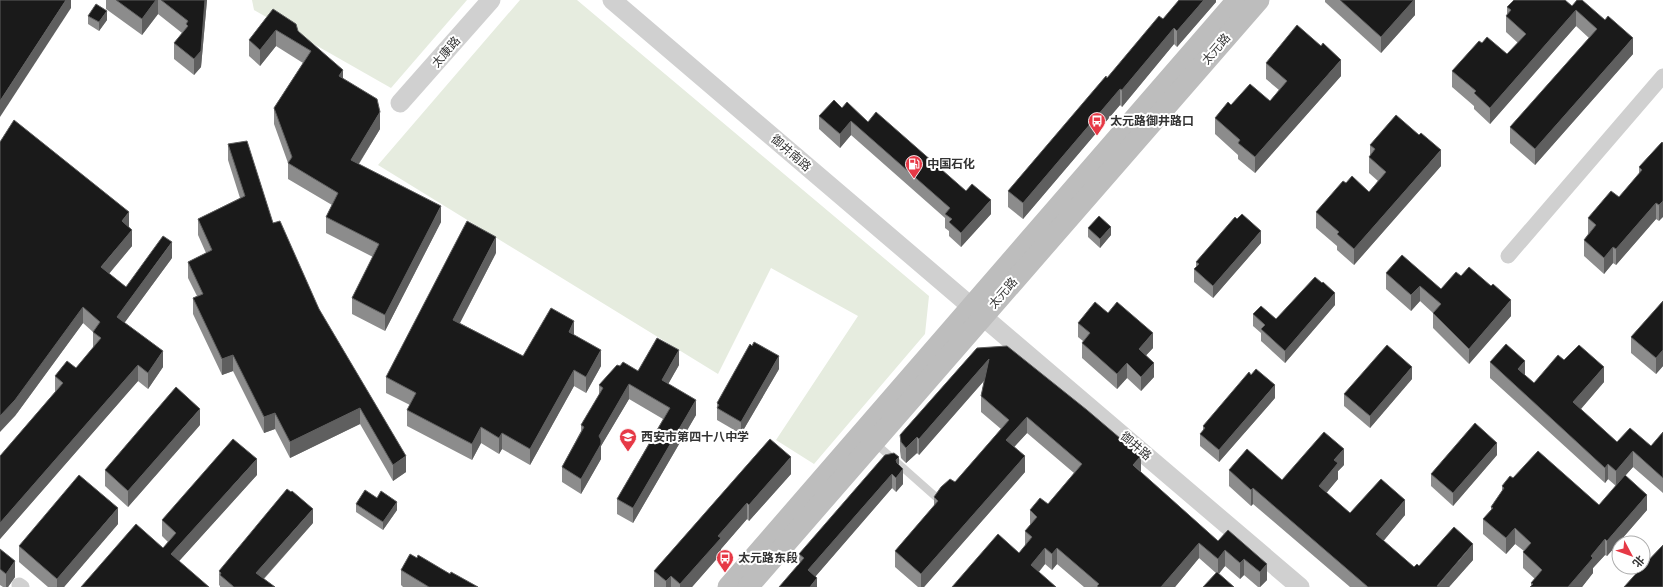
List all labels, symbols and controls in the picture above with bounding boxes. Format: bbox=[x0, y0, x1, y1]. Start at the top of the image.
street label: 太元路 bbox=[1199, 31, 1233, 67]
street label: 太康路 bbox=[429, 34, 463, 70]
bus stop icon: 太元路御井路口 bbox=[1087, 111, 1107, 136]
place label: 太元路御井路口 bbox=[1110, 114, 1194, 128]
street label: 御井南路 bbox=[768, 132, 814, 174]
fuel station icon: 中国石化 bbox=[904, 154, 924, 179]
place label: 中国石化 bbox=[927, 157, 975, 171]
street label: 太元路 bbox=[986, 275, 1020, 311]
school or university icon: 西安市第四十八中学 bbox=[618, 427, 638, 452]
street label: 御井路 bbox=[1118, 429, 1154, 463]
place label: 西安市第四十八中学 bbox=[641, 430, 749, 444]
north arrow bbox=[1611, 535, 1651, 575]
bus stop icon: 太元路东段 bbox=[715, 548, 735, 573]
place label: 太元路东段 bbox=[738, 551, 798, 565]
text: 北 bbox=[1630, 553, 1647, 570]

